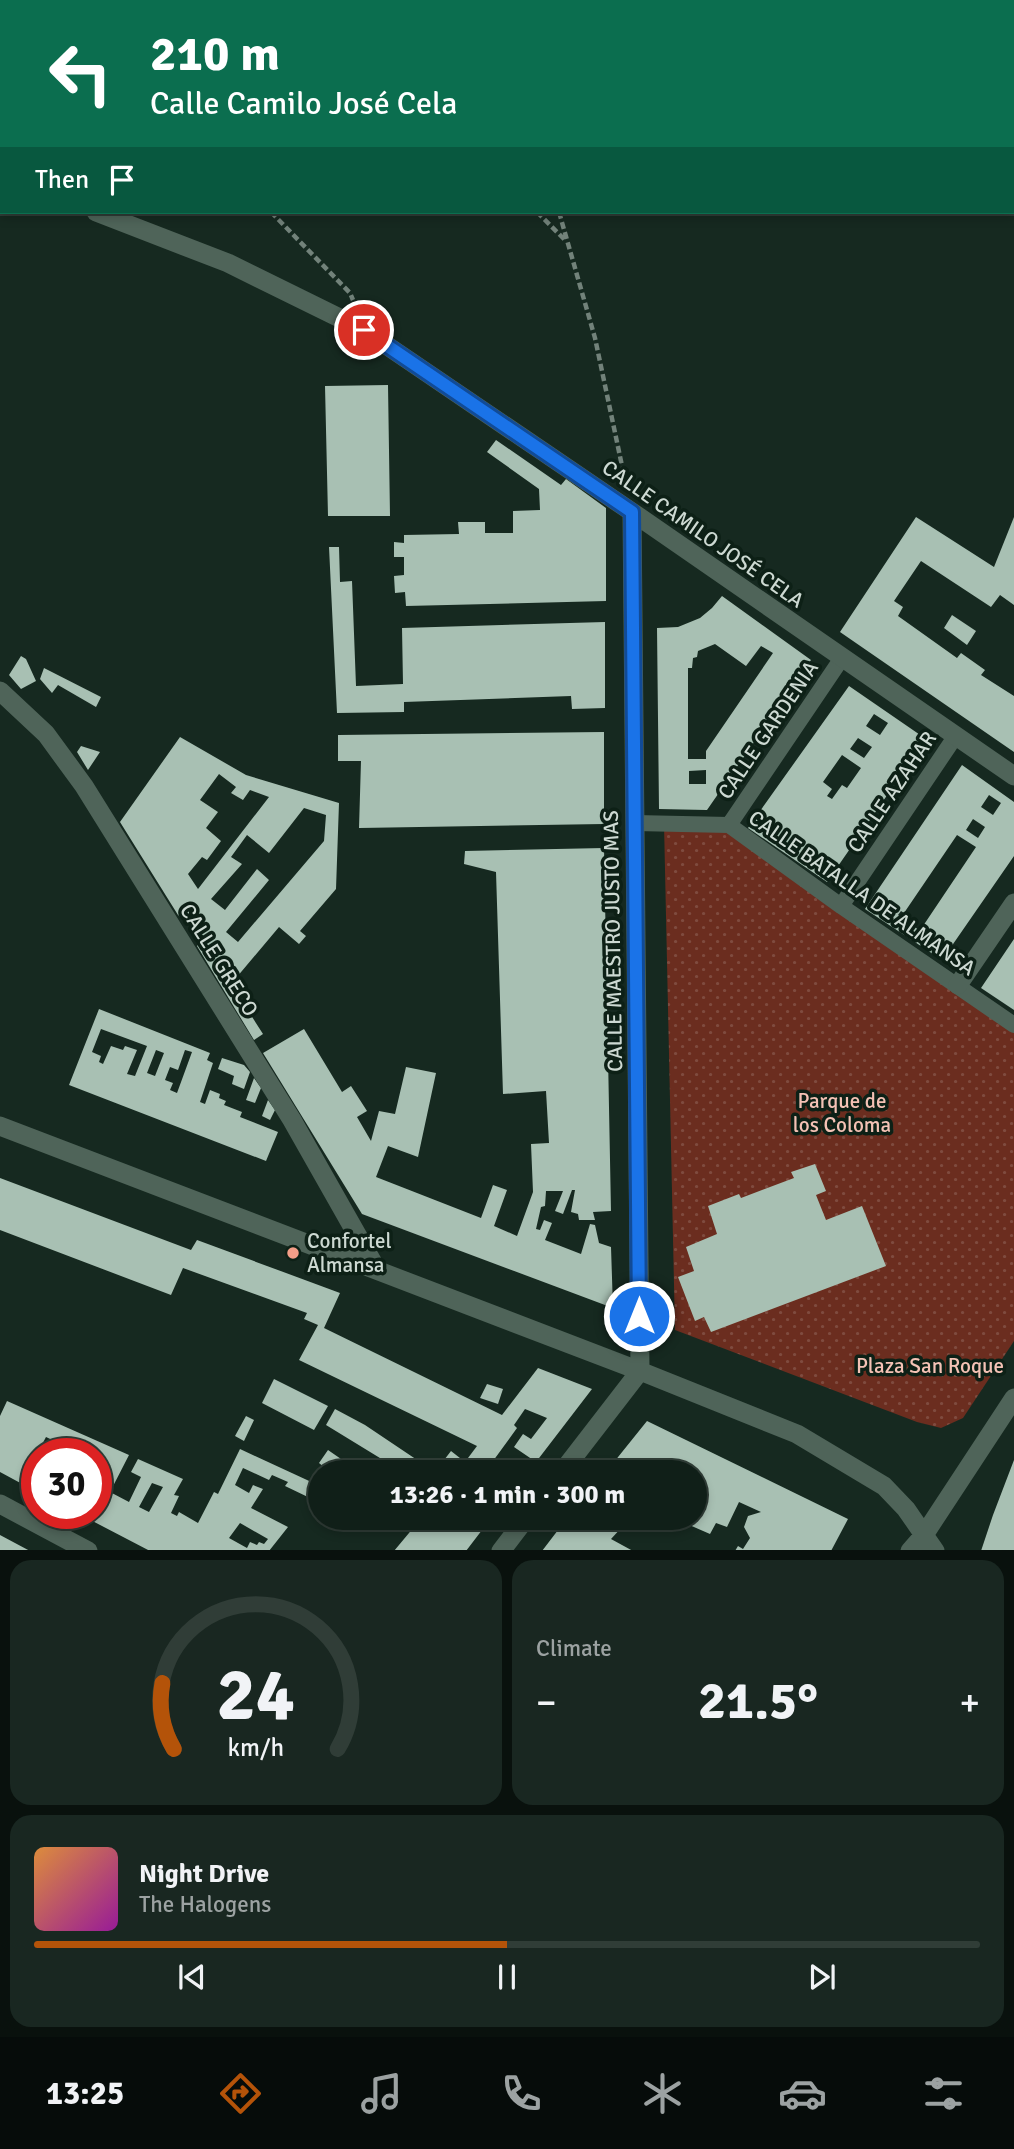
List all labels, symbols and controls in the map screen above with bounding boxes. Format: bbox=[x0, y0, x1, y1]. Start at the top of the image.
text: 210 m bbox=[150, 24, 280, 84]
icon: left bbox=[35, 28, 126, 119]
text: Calle Camilo José Cela bbox=[150, 84, 458, 123]
icon: arrive bbox=[103, 161, 141, 199]
text: Then bbox=[35, 164, 89, 196]
pin bbox=[334, 300, 394, 360]
icon: arrive bbox=[345, 311, 383, 349]
street label: CALLE CAMILO JOSÉ CELA bbox=[597, 454, 809, 614]
street label: CALLE GARDENIA bbox=[712, 656, 824, 804]
street label: CALLE AZAHAR bbox=[842, 726, 942, 858]
street label: CALLE BATALLA DE ALMANSA bbox=[744, 805, 981, 981]
street label: CALLE MAESTRO JUSTO MAS bbox=[598, 810, 628, 1072]
street label: CALLE GRECO bbox=[174, 899, 264, 1021]
park label: Parque de los Coloma bbox=[793, 1088, 891, 1138]
place label: Confortel Almansa bbox=[307, 1228, 392, 1278]
marker: Confortel Almansa bbox=[285, 1245, 301, 1261]
position arrow bbox=[602, 1279, 676, 1353]
park label: Plaza San Roque bbox=[856, 1353, 1004, 1379]
speed limit sign: 30 bbox=[21, 1438, 112, 1529]
text: 13:26 · 1 min · 300 m bbox=[390, 1479, 625, 1511]
text: Climate bbox=[536, 1634, 612, 1663]
text: 24 bbox=[217, 1651, 295, 1740]
text: 21.5° bbox=[698, 1669, 818, 1733]
text: − bbox=[536, 1679, 557, 1726]
text: + bbox=[959, 1679, 980, 1726]
text: km/h bbox=[228, 1731, 284, 1762]
text: Night Drive bbox=[139, 1858, 269, 1890]
text: The Halogens bbox=[139, 1890, 271, 1919]
icon: previous bbox=[173, 1958, 211, 1996]
icon: pause bbox=[488, 1958, 526, 1996]
icon: next bbox=[803, 1958, 841, 1996]
icon: directions bbox=[216, 2069, 265, 2118]
icon: music bbox=[357, 2069, 406, 2118]
icon: phone bbox=[497, 2069, 546, 2118]
icon: climate bbox=[638, 2069, 687, 2118]
icon: car bbox=[778, 2069, 827, 2118]
icon: filters bbox=[919, 2069, 968, 2118]
text: 13:25 bbox=[46, 2074, 124, 2113]

